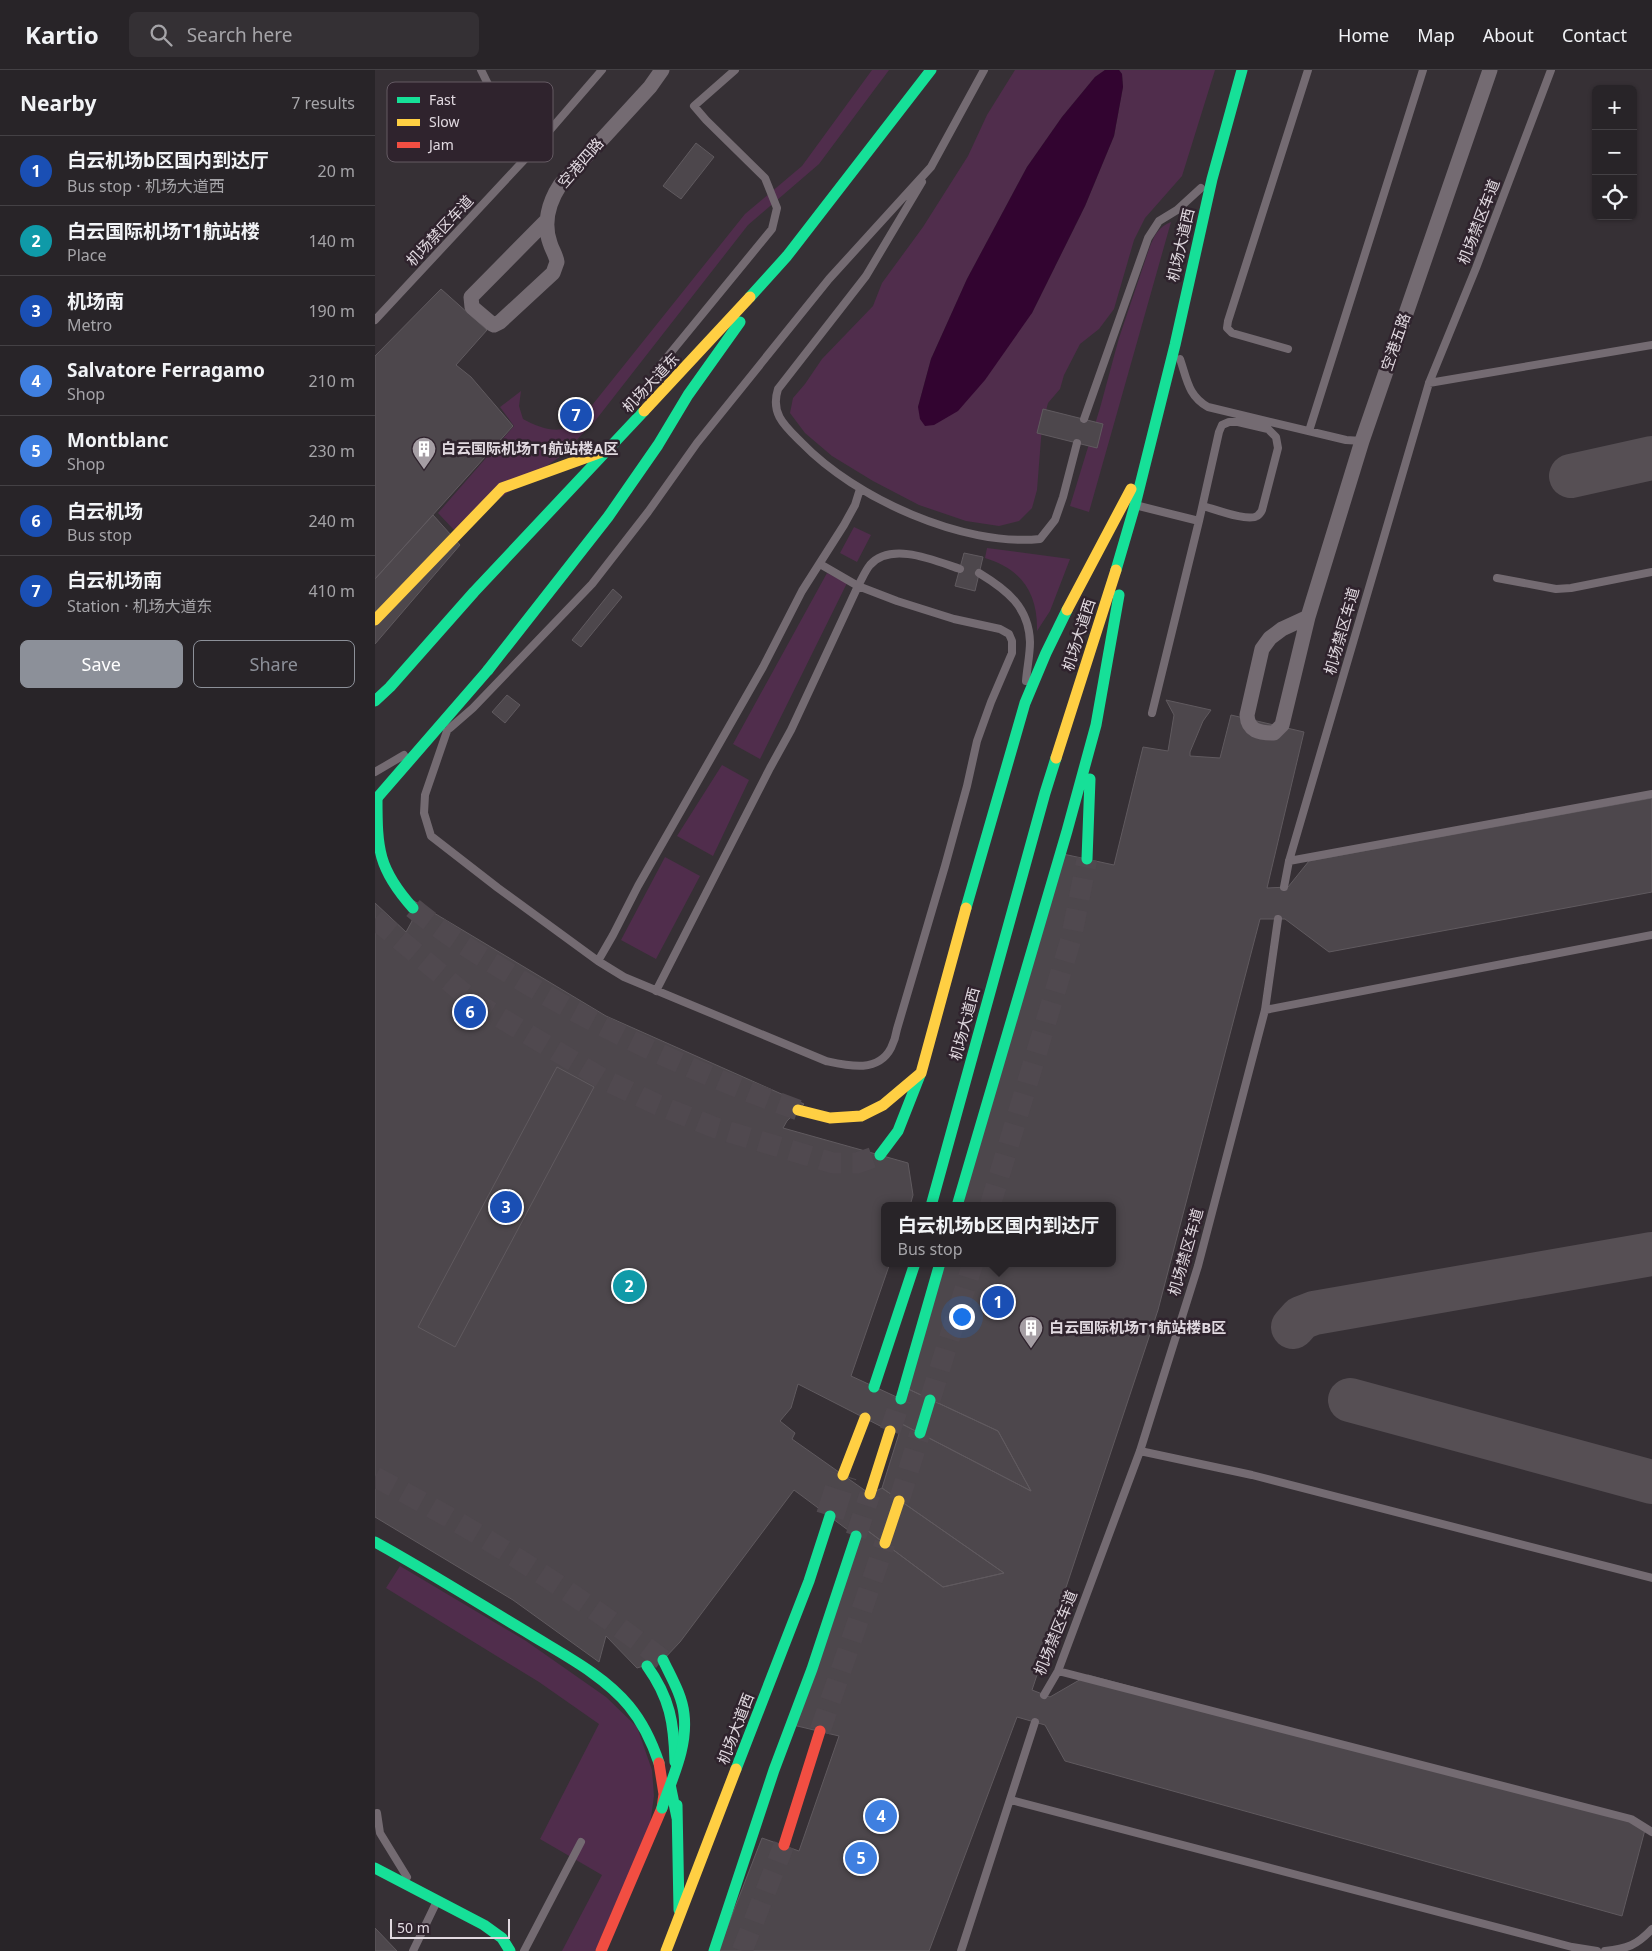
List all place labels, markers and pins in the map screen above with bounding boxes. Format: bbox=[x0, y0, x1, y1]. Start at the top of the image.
pin: 7 bbox=[560, 396, 592, 434]
building icon: 白云国际机场T1航站楼A区 bbox=[411, 436, 437, 470]
place label: 白云国际机场T1航站楼A区 bbox=[441, 438, 619, 458]
pin: 6 bbox=[454, 993, 486, 1031]
pin: 3 bbox=[490, 1188, 522, 1226]
pin: 2 bbox=[613, 1267, 645, 1305]
pin: 1 bbox=[982, 1283, 1014, 1321]
building icon: 白云国际机场T1航站楼B区 bbox=[1018, 1315, 1044, 1349]
place label: 白云国际机场T1航站楼B区 bbox=[1049, 1317, 1226, 1337]
pin: 4 bbox=[865, 1797, 897, 1835]
pin: 5 bbox=[845, 1839, 877, 1877]

